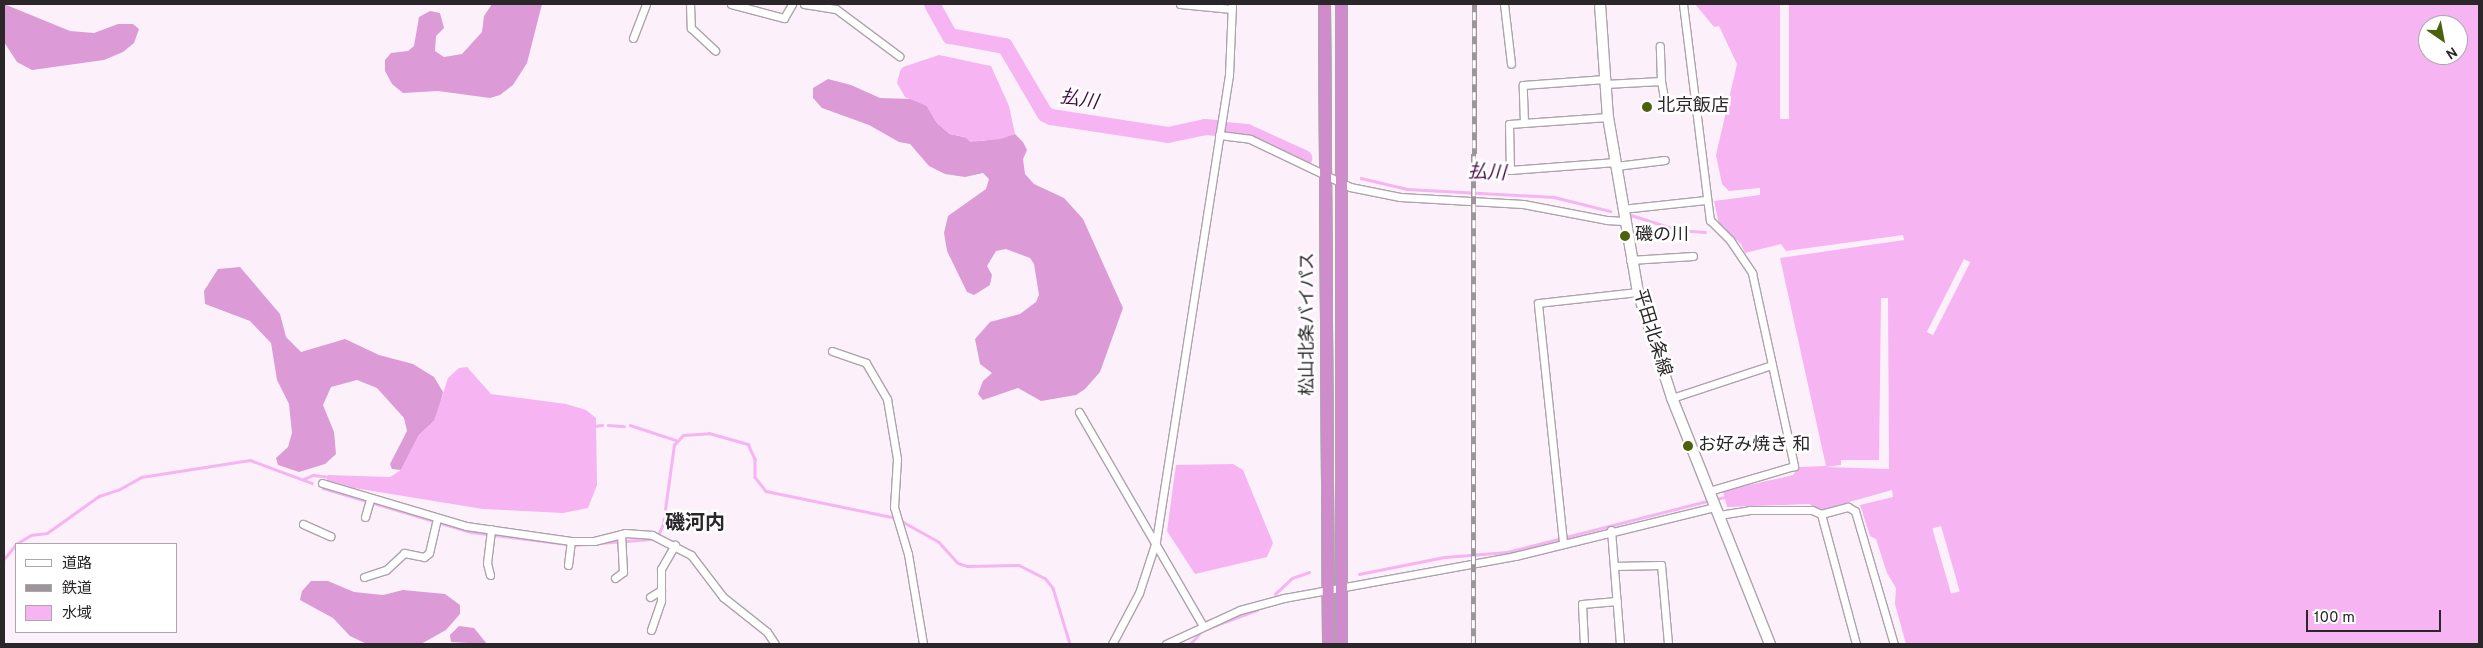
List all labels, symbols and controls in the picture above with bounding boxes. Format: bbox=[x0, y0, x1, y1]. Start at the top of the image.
north arrow bbox=[2418, 15, 2468, 65]
text: N bbox=[2442, 42, 2460, 62]
water label: 払川 bbox=[1058, 86, 1100, 116]
place label: 北京飯店 bbox=[1657, 96, 1729, 118]
marker: 北京飯店 bbox=[1641, 101, 1653, 113]
water label: 払川 bbox=[1467, 162, 1507, 186]
place label: 磯の川 bbox=[1635, 225, 1689, 247]
marker: 磯の川 bbox=[1619, 230, 1631, 242]
street label: 松山北条バイパス bbox=[1298, 252, 1320, 396]
street label: 平田北条線 bbox=[1628, 287, 1674, 379]
place label: お好み焼き 和 bbox=[1698, 435, 1810, 457]
marker: お好み焼き 和 bbox=[1682, 440, 1694, 452]
district label: 磯河内 bbox=[665, 512, 725, 536]
legend bbox=[15, 543, 178, 633]
text: 道路 bbox=[62, 555, 92, 574]
text: 鉄道 bbox=[62, 580, 92, 599]
scale bar bbox=[2308, 600, 2443, 632]
text: 水域 bbox=[62, 605, 92, 624]
text: 100 m bbox=[2314, 609, 2355, 628]

